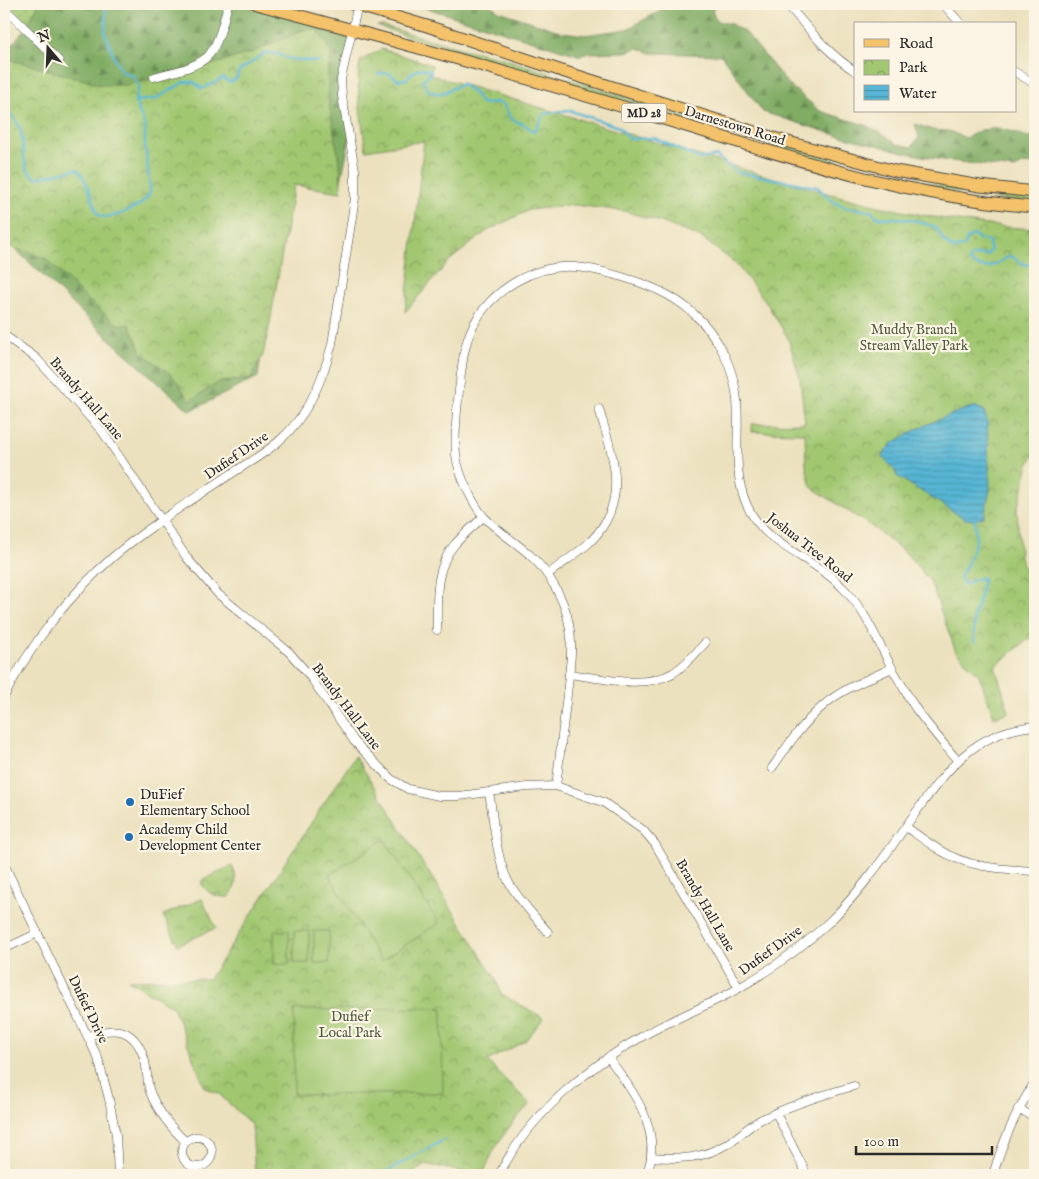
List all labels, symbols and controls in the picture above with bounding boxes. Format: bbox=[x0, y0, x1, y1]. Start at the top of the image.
north arrow bbox=[22, 22, 72, 72]
legend bbox=[854, 22, 1016, 112]
text: N bbox=[34, 26, 53, 47]
text: Road bbox=[899, 34, 934, 53]
text: Park bbox=[899, 58, 929, 77]
text: Water bbox=[899, 84, 937, 103]
street label: Darnestown Road bbox=[682, 102, 788, 150]
road number: MD 28 bbox=[622, 104, 666, 122]
park label: Muddy Branch Stream Valley Park bbox=[860, 321, 969, 355]
street label: Brandy Hall Lane bbox=[45, 354, 128, 444]
street label: Dufief Drive bbox=[201, 427, 273, 484]
street label: Joshua Tree Road bbox=[762, 508, 856, 587]
street label: Brandy Hall Lane bbox=[308, 660, 385, 754]
place label: DuFief Elementary School bbox=[140, 786, 250, 820]
marker: DuFief Elementary School bbox=[124, 796, 136, 808]
place label: Academy Child Development Center bbox=[138, 821, 261, 855]
marker: Academy Child Development Center bbox=[123, 831, 135, 843]
street label: Brandy Hall Lane bbox=[671, 856, 739, 956]
street label: Dufief Drive bbox=[735, 921, 806, 980]
street label: Dufief Drive bbox=[64, 972, 113, 1047]
park label: Dufief Local Park bbox=[318, 1008, 382, 1042]
scale bar bbox=[856, 1124, 993, 1156]
text: 100 m bbox=[864, 1132, 900, 1151]

